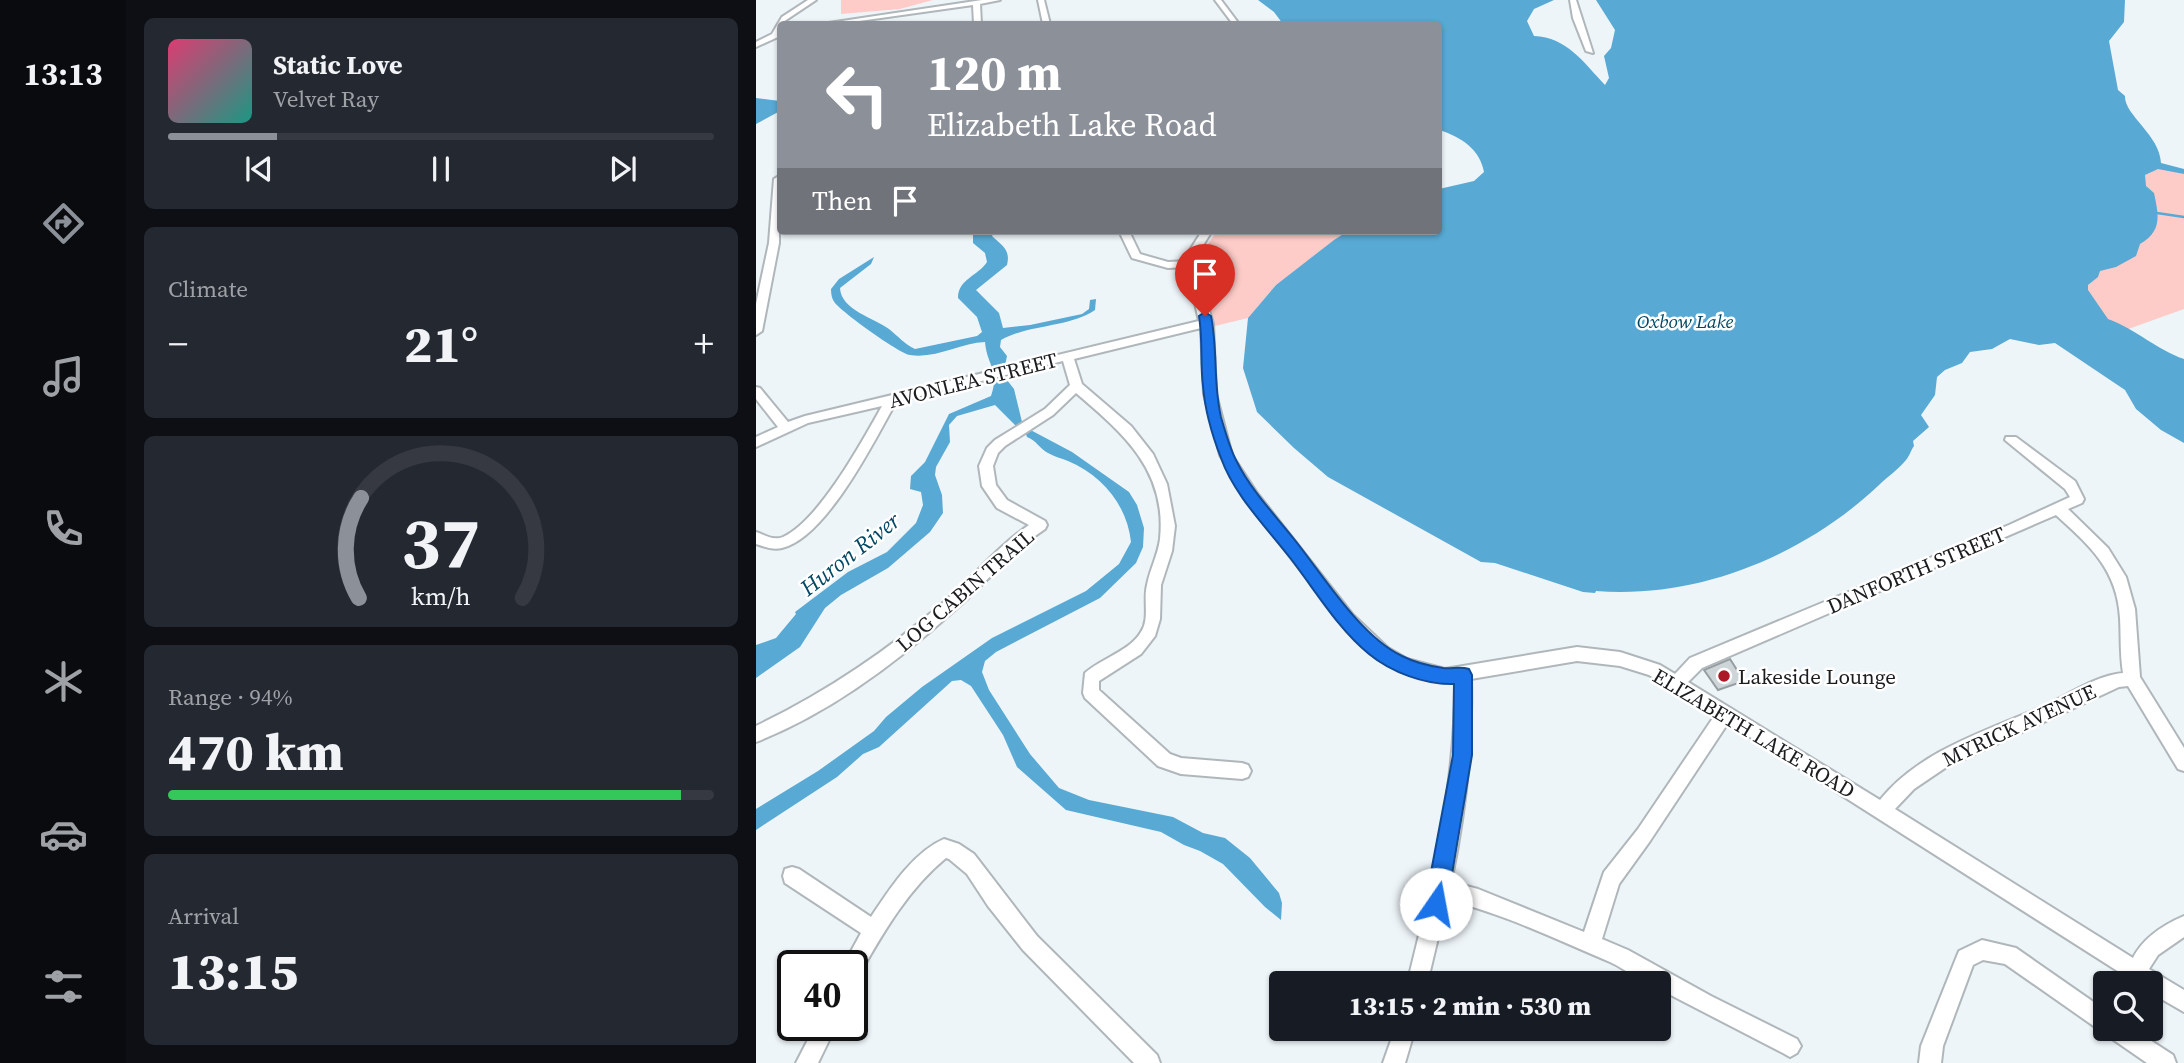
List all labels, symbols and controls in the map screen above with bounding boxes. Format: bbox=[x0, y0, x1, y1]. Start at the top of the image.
text: 120 m bbox=[927, 39, 1062, 106]
text: Static Love bbox=[273, 47, 402, 83]
icon: left bbox=[812, 49, 903, 140]
text: 13:13 bbox=[24, 52, 102, 96]
text: Velvet Ray bbox=[273, 83, 379, 115]
text: Elizabeth Lake Road bbox=[927, 103, 1217, 147]
icon: previous bbox=[240, 150, 278, 188]
icon: pause bbox=[422, 150, 460, 188]
icon: next bbox=[604, 150, 642, 188]
icon: arrive bbox=[886, 182, 924, 220]
text: Then bbox=[812, 183, 872, 219]
icon: directions bbox=[39, 199, 88, 248]
pin bbox=[1175, 244, 1235, 316]
icon: arrive bbox=[1186, 255, 1224, 293]
text: Climate bbox=[168, 273, 248, 305]
text: 21° bbox=[404, 308, 478, 379]
water label: Oxbow Lake bbox=[1637, 308, 1734, 334]
text: − bbox=[168, 318, 188, 370]
text: + bbox=[694, 318, 714, 370]
street label: AVONLEA STREET bbox=[886, 345, 1061, 415]
icon: music bbox=[39, 352, 88, 401]
text: 37 bbox=[402, 493, 480, 592]
icon: phone bbox=[39, 504, 88, 553]
water label: Huron River bbox=[792, 504, 907, 604]
street label: DANFORTH STREET bbox=[1822, 519, 2010, 621]
street label: LOG CABIN TRAIL bbox=[890, 522, 1040, 658]
text: km/h bbox=[411, 578, 471, 612]
icon: climate bbox=[39, 657, 88, 706]
street label: ELIZABETH LAKE ROAD bbox=[1647, 661, 1861, 805]
place label: Lakeside Lounge bbox=[1738, 662, 1896, 691]
marker: Lakeside Lounge bbox=[1716, 668, 1732, 684]
street label: MYRICK AVENUE bbox=[1937, 677, 2101, 773]
text: Range · 94% bbox=[168, 681, 293, 713]
text: 470 km bbox=[168, 716, 344, 787]
icon: car bbox=[39, 810, 88, 859]
position arrow bbox=[1399, 867, 1473, 941]
text: Arrival bbox=[168, 900, 239, 932]
text: 13:15 bbox=[168, 935, 298, 1006]
speed limit sign: 40 bbox=[777, 950, 868, 1041]
icon: filters bbox=[39, 962, 88, 1011]
map controls bbox=[2093, 971, 2163, 1041]
button: search bbox=[2093, 971, 2163, 1041]
text: 13:15 · 2 min · 530 m bbox=[1349, 988, 1591, 1024]

